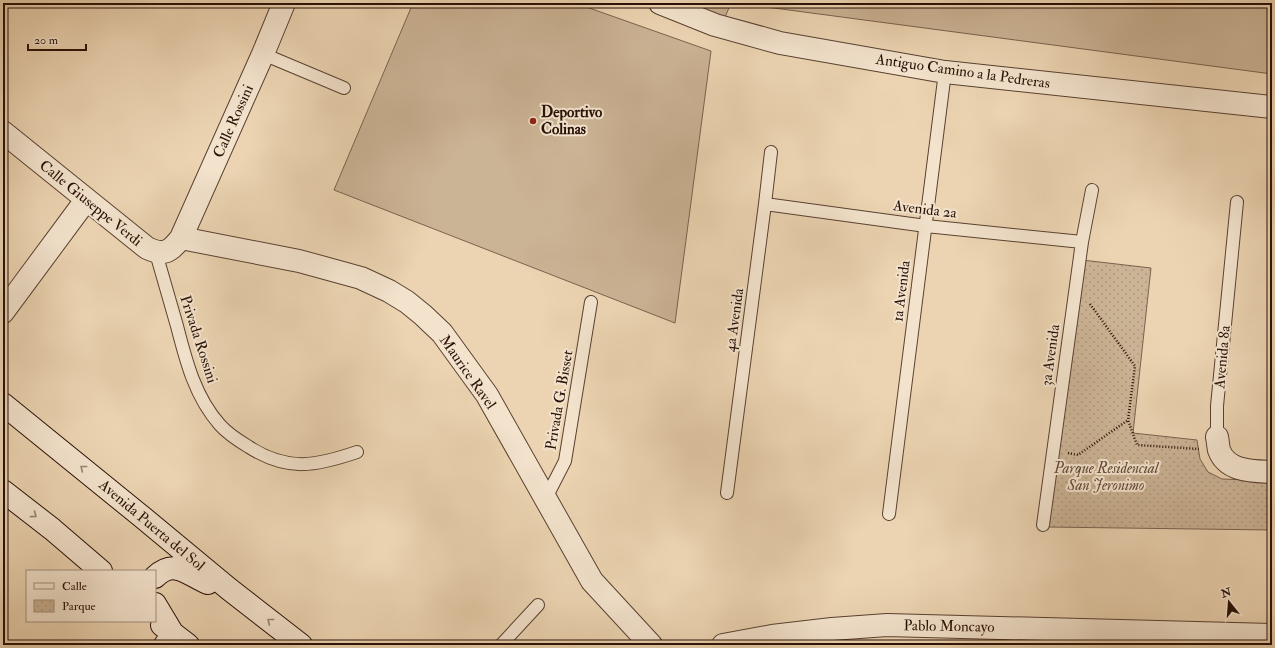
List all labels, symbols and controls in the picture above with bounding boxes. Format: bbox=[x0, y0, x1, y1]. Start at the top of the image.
scale bar bbox=[28, 26, 86, 52]
text: 20 m bbox=[34, 33, 59, 48]
street label: Antiguo Camino a la Pedreras bbox=[874, 50, 1051, 93]
street label: Calle Rossini bbox=[209, 82, 258, 161]
place label: Deportivo Colinas bbox=[541, 103, 603, 139]
marker: Deportivo Colinas bbox=[528, 116, 538, 126]
street label: Calle Giuseppe Verdi bbox=[35, 156, 146, 251]
street label: Avenida 2a bbox=[891, 196, 959, 223]
street label: 1a Avenida bbox=[888, 258, 915, 323]
street label: 4a Avenida bbox=[721, 286, 748, 353]
street label: Privada Rossini bbox=[175, 293, 222, 385]
street label: 3a Avenida bbox=[1037, 322, 1064, 387]
street label: Avenida 8a bbox=[1210, 324, 1235, 390]
street label: Maurice Ravel bbox=[435, 331, 500, 413]
street label: Privada G. Bisset bbox=[541, 349, 578, 452]
park label: Parque Residencial San Jeronimo bbox=[1053, 459, 1160, 495]
one-way arrow bbox=[80, 466, 87, 473]
street label: Avenida Puerta del Sol bbox=[94, 475, 209, 575]
one-way arrow bbox=[30, 510, 37, 517]
legend bbox=[26, 570, 156, 622]
text: Calle bbox=[62, 579, 87, 594]
north arrow bbox=[1209, 582, 1249, 622]
text: N bbox=[1219, 585, 1234, 601]
text: Parque bbox=[62, 599, 96, 614]
street label: Pablo Moncayo bbox=[903, 616, 995, 637]
one-way arrow bbox=[268, 619, 275, 626]

